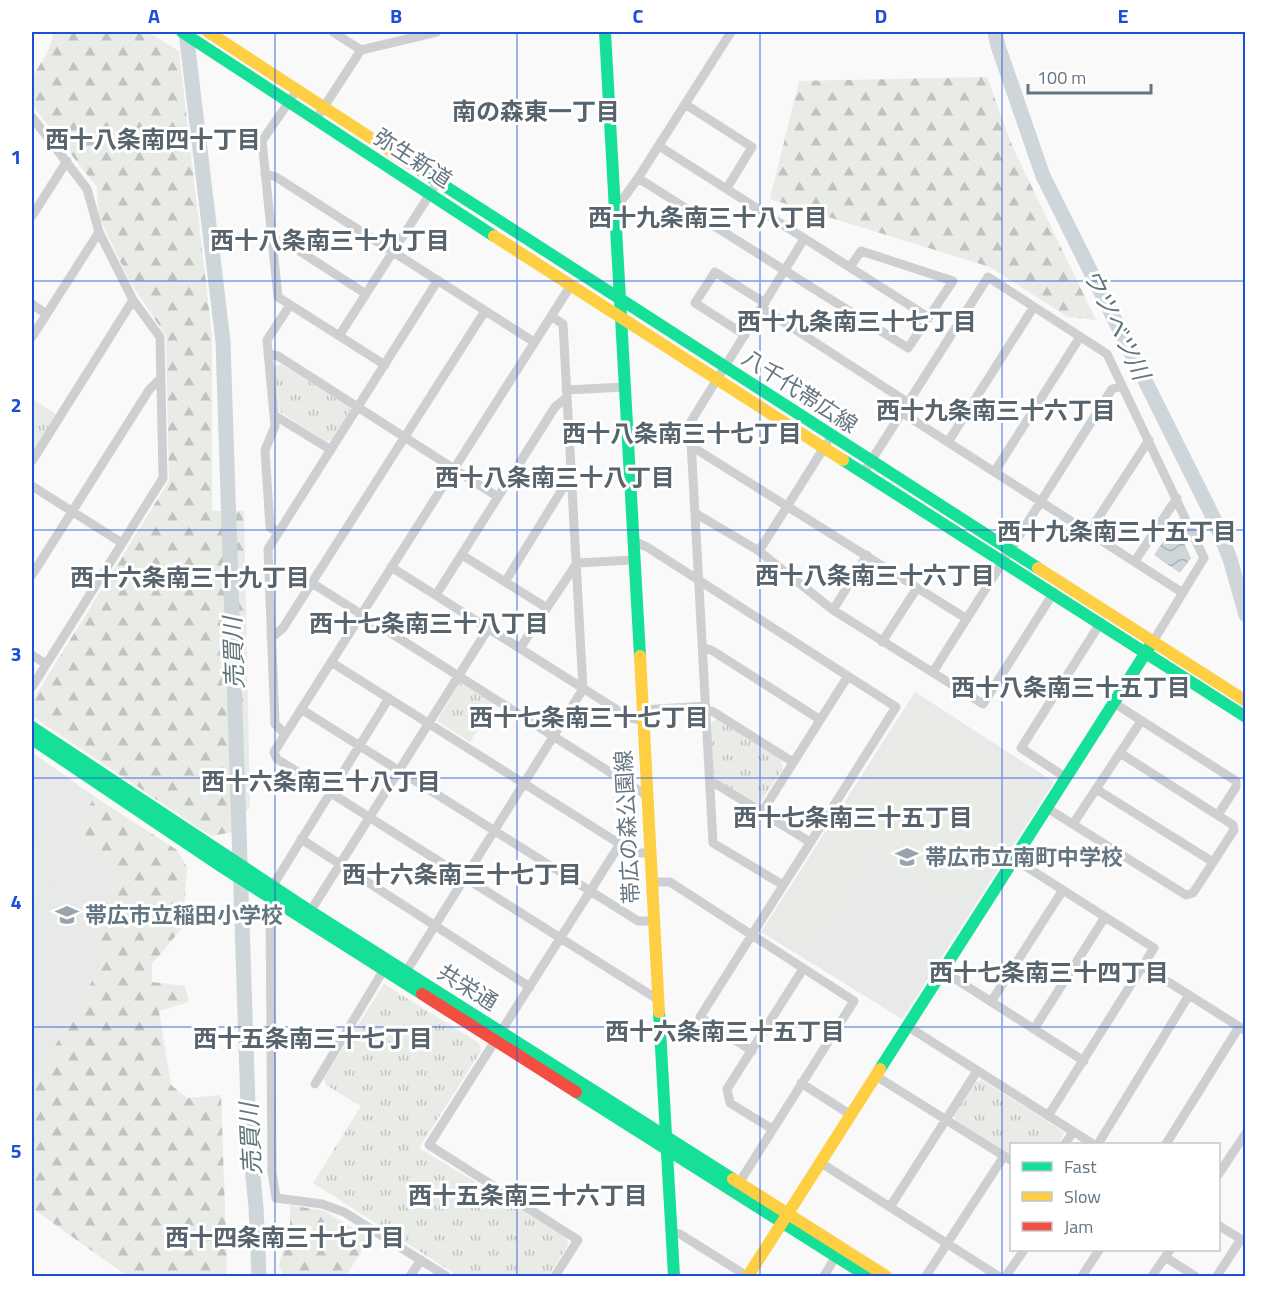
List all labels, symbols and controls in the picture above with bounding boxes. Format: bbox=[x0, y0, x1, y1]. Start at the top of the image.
text: A bbox=[148, 0, 160, 31]
text: B bbox=[390, 0, 402, 31]
text: C bbox=[633, 0, 644, 31]
text: D bbox=[875, 0, 887, 31]
text: E bbox=[1117, 0, 1129, 31]
scale bar bbox=[1028, 57, 1151, 95]
text: 100 m bbox=[1037, 64, 1086, 91]
district label: 南の森東一丁目 bbox=[452, 93, 620, 129]
street label: 弥生新道 bbox=[367, 120, 459, 196]
district label: 西十八条南四十丁目 bbox=[45, 121, 261, 157]
text: 1 bbox=[10, 141, 22, 172]
district label: 西十九条南三十八丁目 bbox=[588, 199, 828, 235]
district label: 西十八条南三十九丁目 bbox=[210, 222, 450, 258]
water label: ウツベツ川 bbox=[1075, 262, 1161, 389]
district label: 西十九条南三十七丁目 bbox=[737, 303, 977, 339]
street label: 八千代帯広線 bbox=[735, 341, 865, 441]
text: 2 bbox=[10, 389, 22, 420]
district label: 西十九条南三十六丁目 bbox=[876, 392, 1116, 428]
district label: 西十八条南三十七丁目 bbox=[562, 415, 802, 451]
district label: 西十八条南三十八丁目 bbox=[435, 459, 675, 495]
district label: 西十九条南三十五丁目 bbox=[997, 513, 1237, 549]
district label: 西十八条南三十六丁目 bbox=[755, 557, 995, 593]
district label: 西十六条南三十九丁目 bbox=[70, 559, 310, 595]
district label: 西十七条南三十八丁目 bbox=[309, 605, 549, 641]
water label: 売買川 bbox=[214, 613, 252, 690]
text: 3 bbox=[10, 638, 22, 669]
district label: 西十八条南三十五丁目 bbox=[951, 669, 1191, 705]
district label: 西十七条南三十七丁目 bbox=[469, 699, 709, 735]
street label: 帯広の森公園線 bbox=[606, 749, 648, 905]
district label: 西十六条南三十八丁目 bbox=[201, 763, 441, 799]
district label: 西十七条南三十五丁目 bbox=[733, 799, 973, 835]
place label: 帯広市立南町中学校 bbox=[925, 840, 1123, 874]
school or university icon: 帯広市立南町中学校 bbox=[894, 844, 920, 870]
district label: 西十六条南三十七丁目 bbox=[342, 856, 582, 892]
text: 4 bbox=[10, 886, 22, 917]
place label: 帯広市立稲田小学校 bbox=[85, 898, 283, 932]
school or university icon: 帯広市立稲田小学校 bbox=[54, 902, 80, 928]
district label: 西十七条南三十四丁目 bbox=[929, 954, 1169, 990]
street label: 共栄通 bbox=[431, 955, 505, 1019]
district label: 西十六条南三十五丁目 bbox=[605, 1013, 845, 1049]
district label: 西十五条南三十七丁目 bbox=[193, 1020, 433, 1056]
water label: 売買川 bbox=[230, 1099, 270, 1176]
text: 5 bbox=[10, 1135, 22, 1166]
legend bbox=[1010, 1143, 1220, 1251]
text: Fast bbox=[1064, 1153, 1097, 1180]
district label: 西十五条南三十六丁目 bbox=[408, 1177, 648, 1213]
text: Slow bbox=[1064, 1183, 1101, 1210]
text: Jam bbox=[1064, 1213, 1093, 1240]
district label: 西十四条南三十七丁目 bbox=[165, 1219, 405, 1255]

